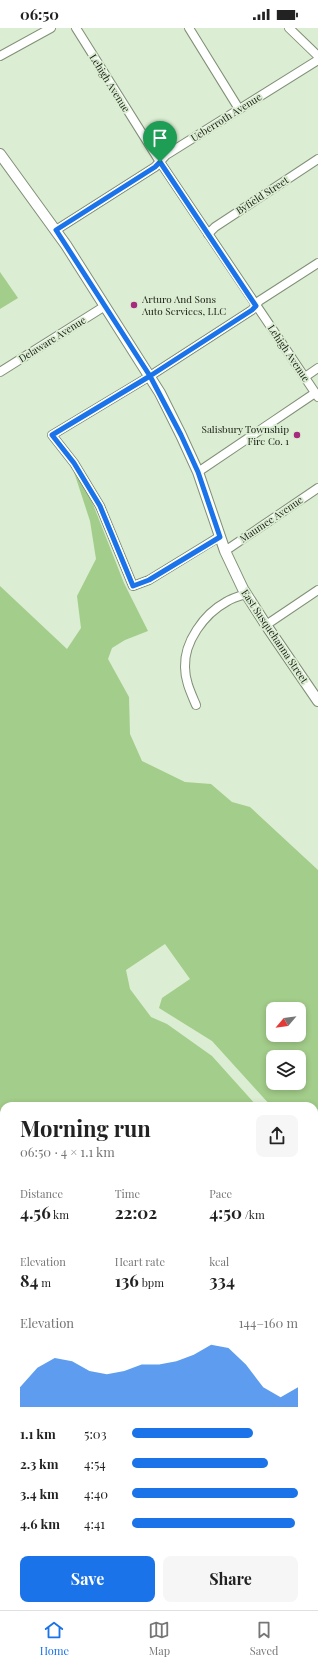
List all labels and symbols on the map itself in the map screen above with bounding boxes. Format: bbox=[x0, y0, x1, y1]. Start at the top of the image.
street label: Lehigh Avenue bbox=[87, 51, 133, 115]
street label: Ueberroth Avenue bbox=[188, 90, 264, 144]
pin bbox=[143, 121, 177, 162]
street label: Byfield Street bbox=[233, 172, 291, 217]
place label: Arturo And Sons Auto Services, LLC bbox=[141, 292, 226, 318]
marker: Arturo And Sons Auto Services, LLC bbox=[129, 300, 139, 310]
street label: Delaware Avenue bbox=[16, 313, 88, 365]
street label: Lehigh Avenue bbox=[265, 322, 313, 384]
place label: Salisbury Township Fire Co. 1 bbox=[201, 422, 289, 448]
marker: Salisbury Township Fire Co. 1 bbox=[292, 430, 302, 440]
street label: Maumee Avenue bbox=[237, 493, 305, 545]
street label: East Susquehanna Street bbox=[238, 586, 312, 686]
north arrow bbox=[266, 1002, 306, 1042]

